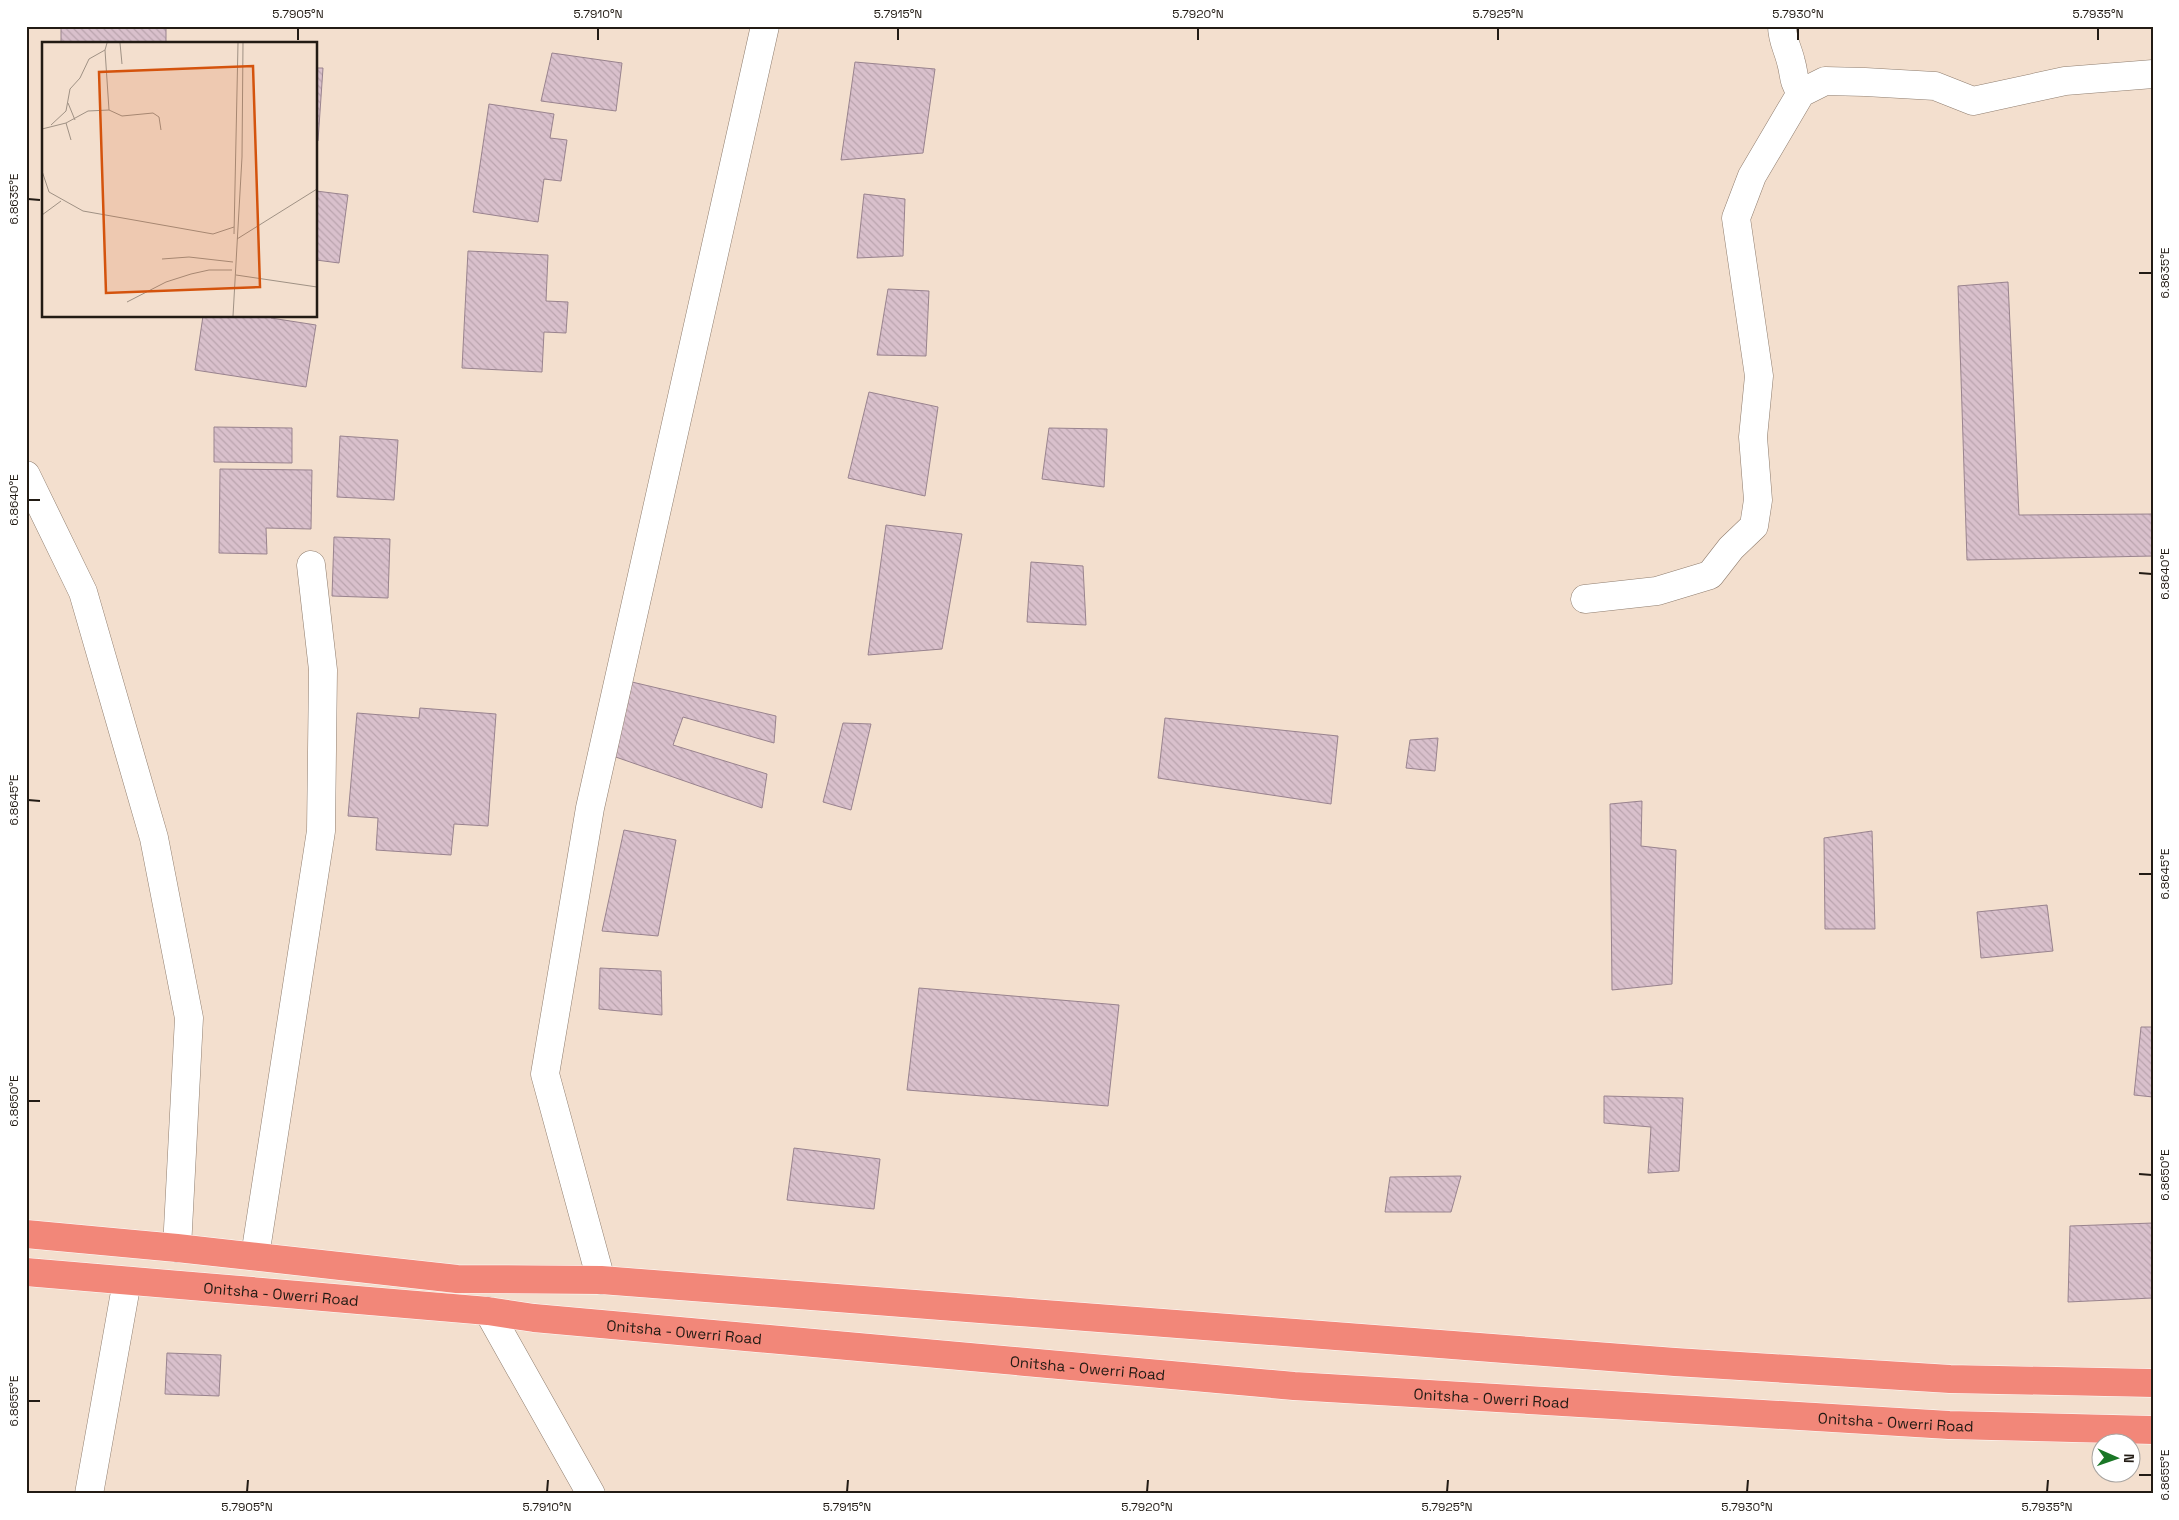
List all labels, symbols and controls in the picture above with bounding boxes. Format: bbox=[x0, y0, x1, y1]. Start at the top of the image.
text: 5.7905°N bbox=[272, 6, 324, 22]
text: 5.7910°N bbox=[573, 6, 623, 22]
text: 5.7915°N bbox=[874, 6, 922, 22]
text: 5.7920°N bbox=[1172, 6, 1224, 22]
text: 5.7925°N bbox=[1473, 6, 1523, 22]
text: 5.7930°N bbox=[1772, 6, 1824, 22]
text: 5.7935°N bbox=[2073, 6, 2123, 22]
inset map bbox=[42, 42, 318, 318]
text: 6.8635°E bbox=[6, 173, 22, 224]
text: 6.8635°E bbox=[2157, 247, 2173, 298]
text: 6.8640°E bbox=[6, 474, 22, 526]
text: 6.8640°E bbox=[2157, 548, 2173, 600]
text: 6.8645°E bbox=[6, 774, 22, 826]
text: 6.8645°E bbox=[2157, 848, 2173, 900]
text: 6.8650°E bbox=[6, 1075, 22, 1127]
text: 6.8650°E bbox=[2157, 1149, 2173, 1201]
street label: Onitsha - Owerri Road bbox=[203, 1278, 360, 1310]
street label: Onitsha - Owerri Road bbox=[606, 1315, 763, 1348]
street label: Onitsha - Owerri Road bbox=[1009, 1351, 1166, 1384]
text: 6.8655°E bbox=[6, 1375, 22, 1426]
street label: Onitsha - Owerri Road bbox=[1413, 1384, 1570, 1412]
street label: Onitsha - Owerri Road bbox=[1817, 1408, 1974, 1435]
north arrow bbox=[2092, 1432, 2142, 1482]
text: 6.8655°E bbox=[2157, 1449, 2173, 1500]
text: N bbox=[2120, 1453, 2138, 1463]
text: 5.7905°N bbox=[221, 1499, 273, 1515]
text: 5.7910°N bbox=[522, 1499, 572, 1515]
text: 5.7915°N bbox=[823, 1499, 871, 1515]
text: 5.7920°N bbox=[1121, 1499, 1173, 1515]
text: 5.7925°N bbox=[1422, 1499, 1472, 1515]
text: 5.7930°N bbox=[1721, 1499, 1773, 1515]
text: 5.7935°N bbox=[2022, 1499, 2072, 1515]

